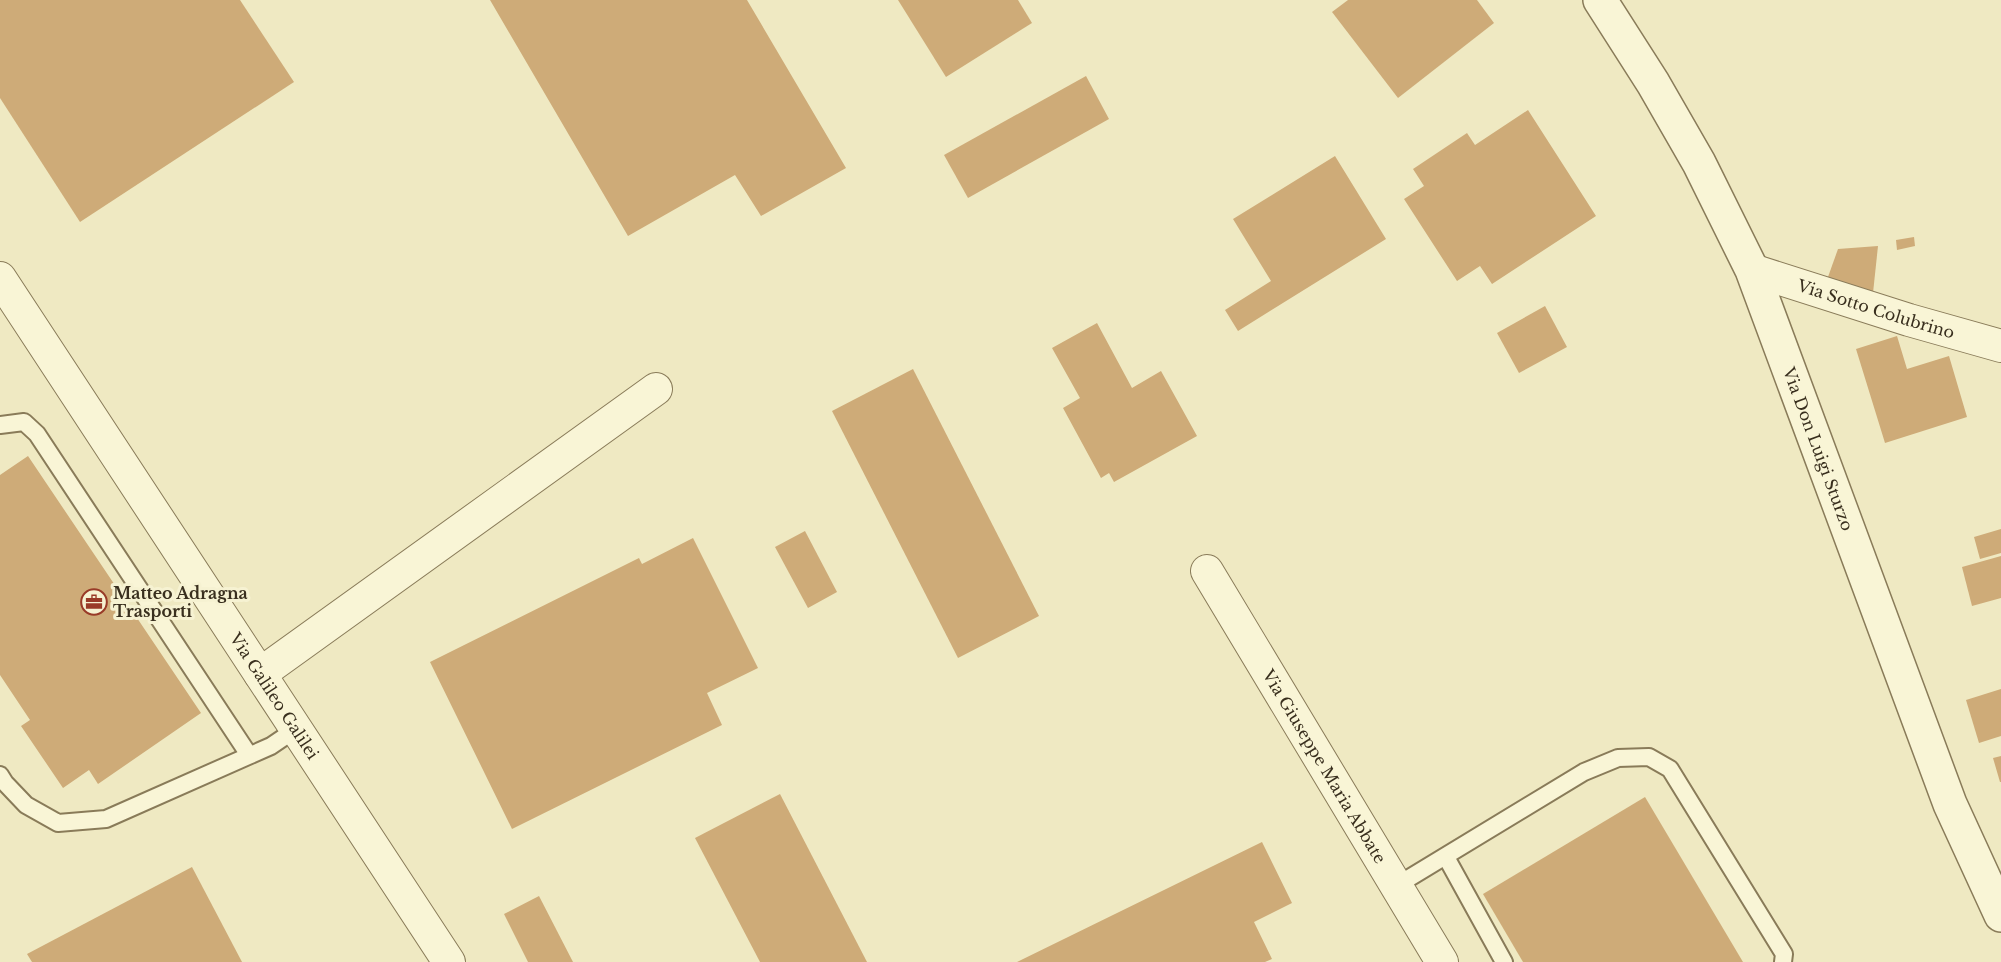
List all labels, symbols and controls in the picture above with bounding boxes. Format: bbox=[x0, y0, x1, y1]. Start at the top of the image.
street label: Via Sotto Colubrino bbox=[1794, 275, 1957, 342]
street label: Via Don Luigi Sturzo bbox=[1779, 363, 1858, 534]
place label: Matteo Adragna Trasporti bbox=[113, 583, 248, 621]
office icon: Matteo Adragna Trasporti bbox=[79, 587, 109, 617]
street label: Via Galileo Galilei bbox=[225, 628, 323, 764]
street label: Via Giuseppe Maria Abbate bbox=[1258, 665, 1390, 867]

